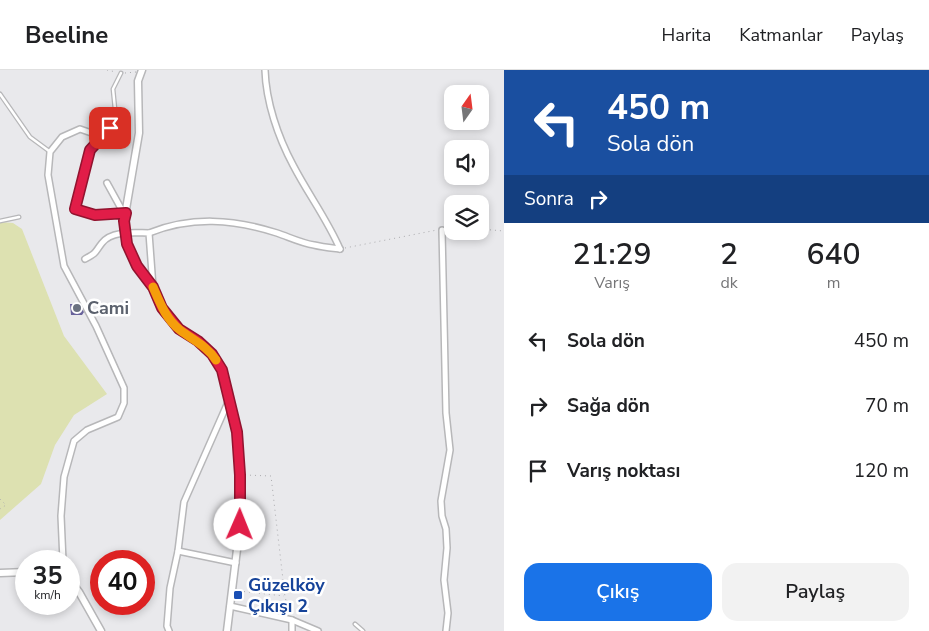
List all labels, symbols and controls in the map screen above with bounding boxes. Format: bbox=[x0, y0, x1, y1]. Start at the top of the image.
text: Beeline bbox=[25, 19, 108, 51]
text: Harita bbox=[662, 23, 711, 47]
text: Katmanlar bbox=[739, 23, 823, 47]
text: Paylaş bbox=[851, 23, 904, 47]
text: 450 m bbox=[607, 84, 710, 131]
north arrow bbox=[444, 85, 489, 130]
map controls bbox=[444, 85, 489, 240]
icon: left bbox=[524, 90, 589, 155]
pin bbox=[89, 107, 131, 149]
icon: arrive bbox=[96, 114, 124, 142]
text: Sola dön bbox=[607, 129, 694, 159]
button: sound bbox=[444, 140, 489, 185]
icon: right bbox=[584, 185, 612, 213]
text: Sonra bbox=[524, 186, 574, 212]
button: layers bbox=[444, 195, 489, 240]
text: 21:29 bbox=[572, 234, 652, 275]
text: 2 bbox=[720, 234, 738, 275]
text: 640 bbox=[807, 234, 861, 275]
text: Varış bbox=[594, 272, 630, 294]
text: dk bbox=[720, 272, 738, 294]
text: m bbox=[827, 272, 840, 294]
place label: Cami bbox=[87, 296, 129, 320]
marker: Cami bbox=[71, 302, 83, 314]
icon: left bbox=[524, 327, 552, 355]
text: Sola dön bbox=[567, 328, 645, 354]
text: 450 m bbox=[854, 328, 909, 354]
icon: right bbox=[524, 392, 552, 420]
text: Sağa dön bbox=[567, 393, 650, 419]
text: 70 m bbox=[865, 393, 909, 419]
icon: arrive bbox=[524, 457, 552, 485]
text: Varış noktası bbox=[567, 458, 680, 484]
text: 120 m bbox=[854, 458, 909, 484]
position arrow bbox=[213, 498, 265, 550]
speed limit sign: 40 bbox=[90, 550, 155, 615]
text: 35 bbox=[32, 559, 63, 593]
button: Çıkış bbox=[524, 563, 712, 621]
button: Paylaş bbox=[722, 563, 909, 621]
place label: Güzelköy Çıkışı 2 bbox=[248, 573, 325, 618]
text: km/h bbox=[34, 587, 61, 603]
marker: Güzelköy Çıkışı 2 bbox=[232, 589, 244, 601]

